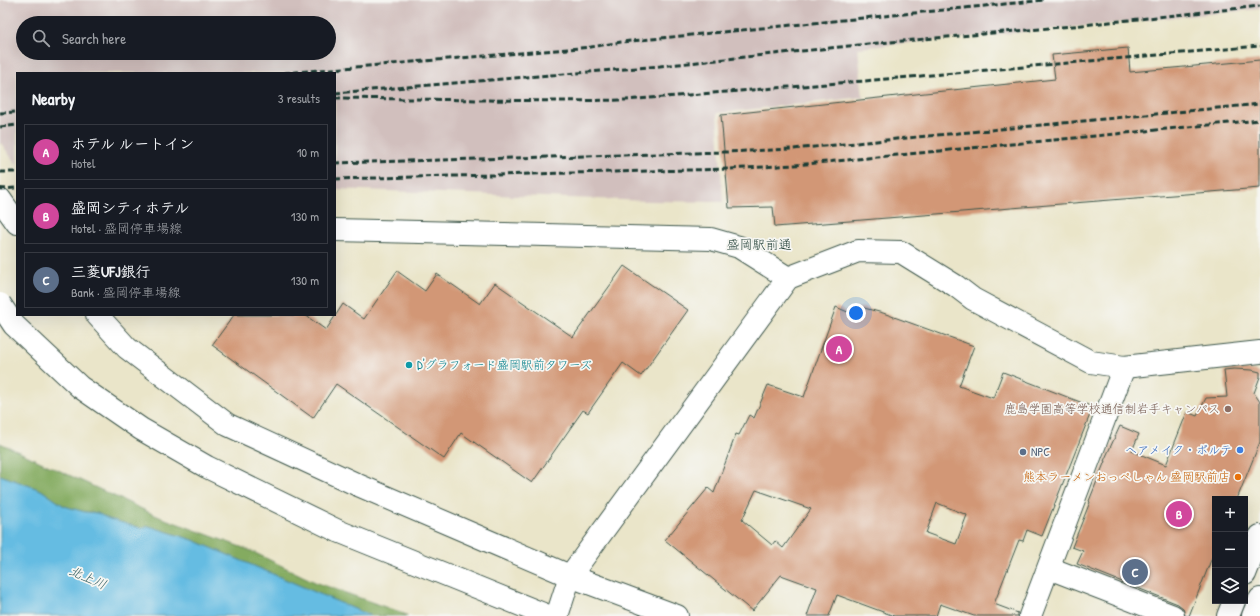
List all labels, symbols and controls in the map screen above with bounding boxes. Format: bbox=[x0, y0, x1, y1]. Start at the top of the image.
search box bbox=[16, 16, 336, 60]
icon: search bbox=[30, 27, 52, 49]
text: Search here bbox=[62, 28, 126, 49]
text: Nearby bbox=[32, 87, 75, 110]
text: 3 results bbox=[278, 89, 320, 107]
text: ホテル ルートイン bbox=[71, 133, 194, 154]
text: A bbox=[43, 143, 49, 161]
text: 10 m bbox=[297, 143, 319, 161]
text: Hotel bbox=[71, 154, 95, 172]
text: 盛岡シティホテル bbox=[71, 197, 189, 218]
text: B bbox=[43, 207, 49, 225]
text: 130 m bbox=[291, 207, 319, 225]
text: Hotel · 盛岡停車場線 bbox=[71, 219, 182, 237]
district label: 盛岡駅前通 bbox=[726, 235, 792, 253]
text: 三菱UFJ銀行 bbox=[71, 261, 150, 282]
text: C bbox=[42, 271, 50, 289]
text: 130 m bbox=[291, 271, 319, 289]
text: Bank · 盛岡停車場線 bbox=[71, 283, 181, 301]
your location bbox=[846, 303, 866, 323]
pin: A bbox=[826, 334, 852, 364]
place label: D'グラフォード盛岡駅前タワーズ bbox=[417, 356, 592, 373]
marker: D'グラフォード盛岡駅前タワーズ bbox=[404, 360, 414, 370]
place label: 鹿島学園高等学校通信制岩手キャンパス bbox=[1004, 400, 1220, 417]
marker: 鹿島学園高等学校通信制岩手キャンパス bbox=[1223, 404, 1233, 414]
place label: ヘアメイク・ポルテ bbox=[1125, 441, 1232, 458]
place label: NPC bbox=[1031, 443, 1050, 460]
marker: ヘアメイク・ポルテ bbox=[1235, 445, 1245, 455]
marker: NPC bbox=[1018, 447, 1028, 457]
place label: 熊本ラーメンおっぺしゃん 盛岡駅前店 bbox=[1023, 468, 1230, 485]
marker: 熊本ラーメンおっぺしゃん 盛岡駅前店 bbox=[1233, 472, 1243, 482]
map controls bbox=[1212, 496, 1248, 604]
button: + bbox=[1212, 496, 1248, 532]
pin: B bbox=[1166, 499, 1192, 529]
button: − bbox=[1212, 532, 1248, 568]
pin: C bbox=[1122, 557, 1148, 587]
water label: 北上川 bbox=[67, 561, 109, 593]
button: layers bbox=[1212, 568, 1248, 604]

